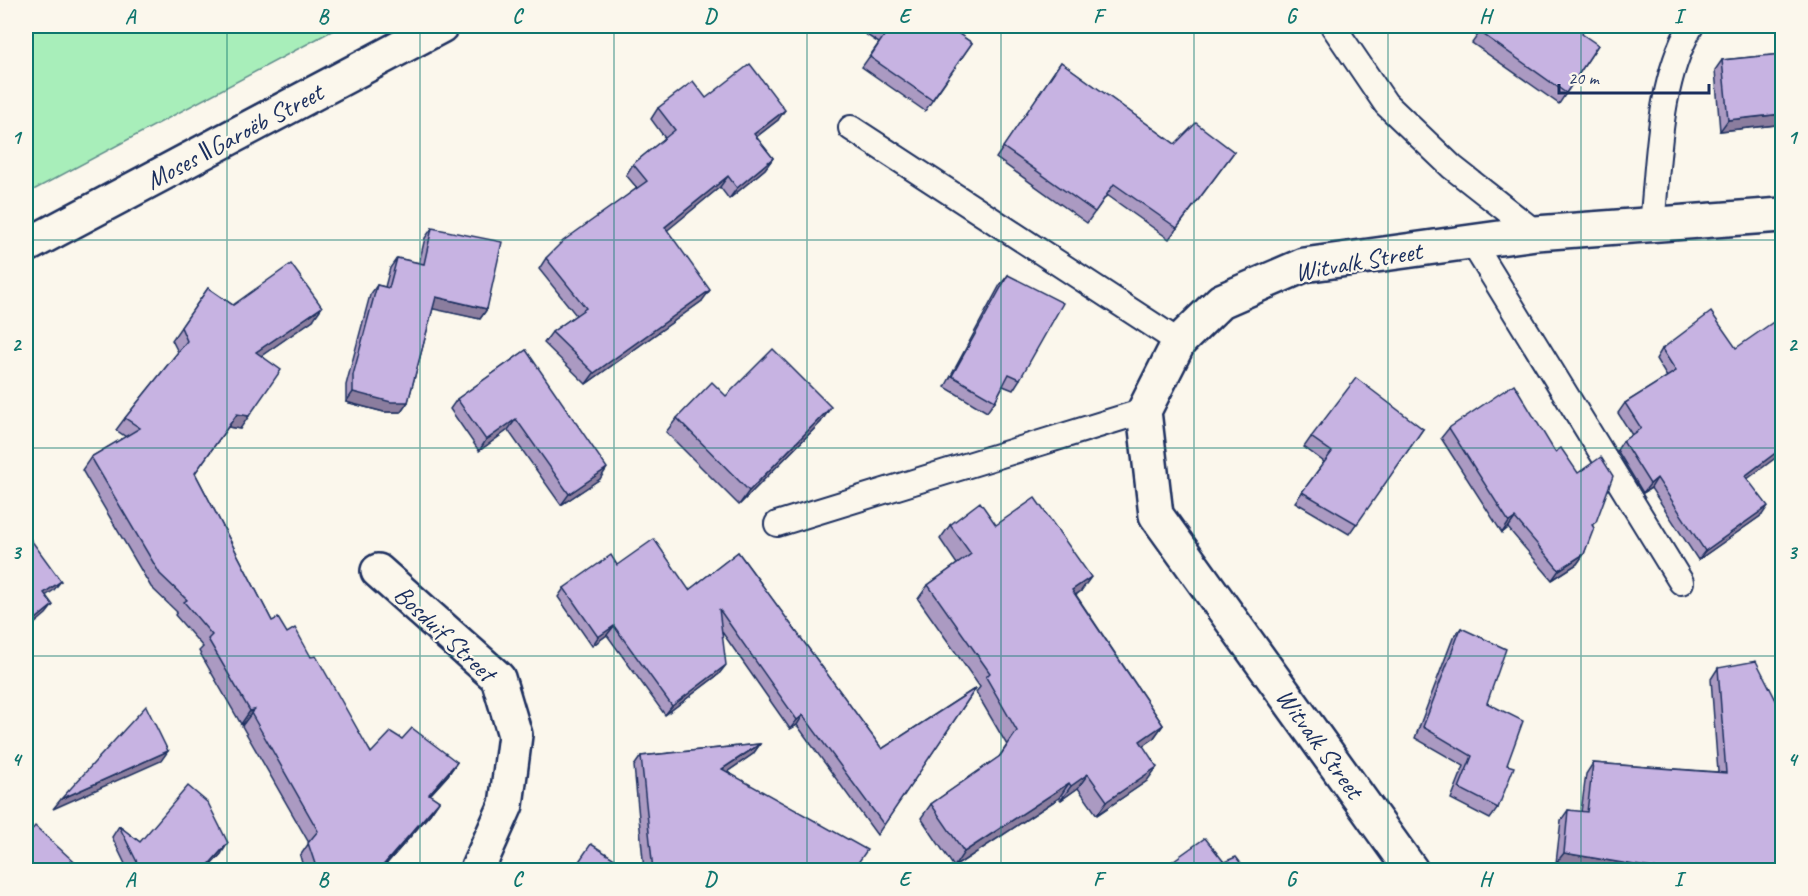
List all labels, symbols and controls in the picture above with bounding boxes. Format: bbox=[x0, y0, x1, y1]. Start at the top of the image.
text: A bbox=[125, 4, 137, 29]
text: B bbox=[318, 4, 330, 29]
text: C bbox=[512, 4, 524, 29]
text: D bbox=[704, 4, 718, 29]
text: E bbox=[899, 4, 913, 29]
text: F bbox=[1093, 4, 1107, 29]
text: G bbox=[1286, 4, 1299, 29]
text: H bbox=[1479, 4, 1494, 29]
text: I bbox=[1674, 4, 1687, 29]
scale bar bbox=[1559, 57, 1709, 95]
text: 20 m bbox=[1568, 67, 1601, 89]
street label: Moses ǁGaroëb Street bbox=[140, 75, 331, 197]
text: 1 bbox=[12, 125, 23, 150]
text: 1 bbox=[1788, 125, 1799, 150]
street label: Witvalk Street bbox=[1292, 234, 1426, 289]
text: 2 bbox=[12, 332, 23, 357]
text: 2 bbox=[1788, 332, 1799, 357]
text: 3 bbox=[12, 540, 23, 565]
text: 3 bbox=[1788, 540, 1799, 565]
street label: Bosduif Street bbox=[387, 578, 505, 691]
street label: Witvalk Street bbox=[1269, 682, 1372, 807]
text: 4 bbox=[12, 747, 24, 772]
text: 4 bbox=[1788, 747, 1800, 772]
text: A bbox=[125, 867, 137, 892]
text: B bbox=[318, 867, 330, 892]
text: C bbox=[512, 867, 524, 892]
text: D bbox=[704, 867, 718, 892]
text: E bbox=[899, 867, 913, 892]
text: F bbox=[1093, 867, 1107, 892]
text: G bbox=[1286, 867, 1299, 892]
text: H bbox=[1479, 867, 1494, 892]
text: I bbox=[1674, 867, 1687, 892]

